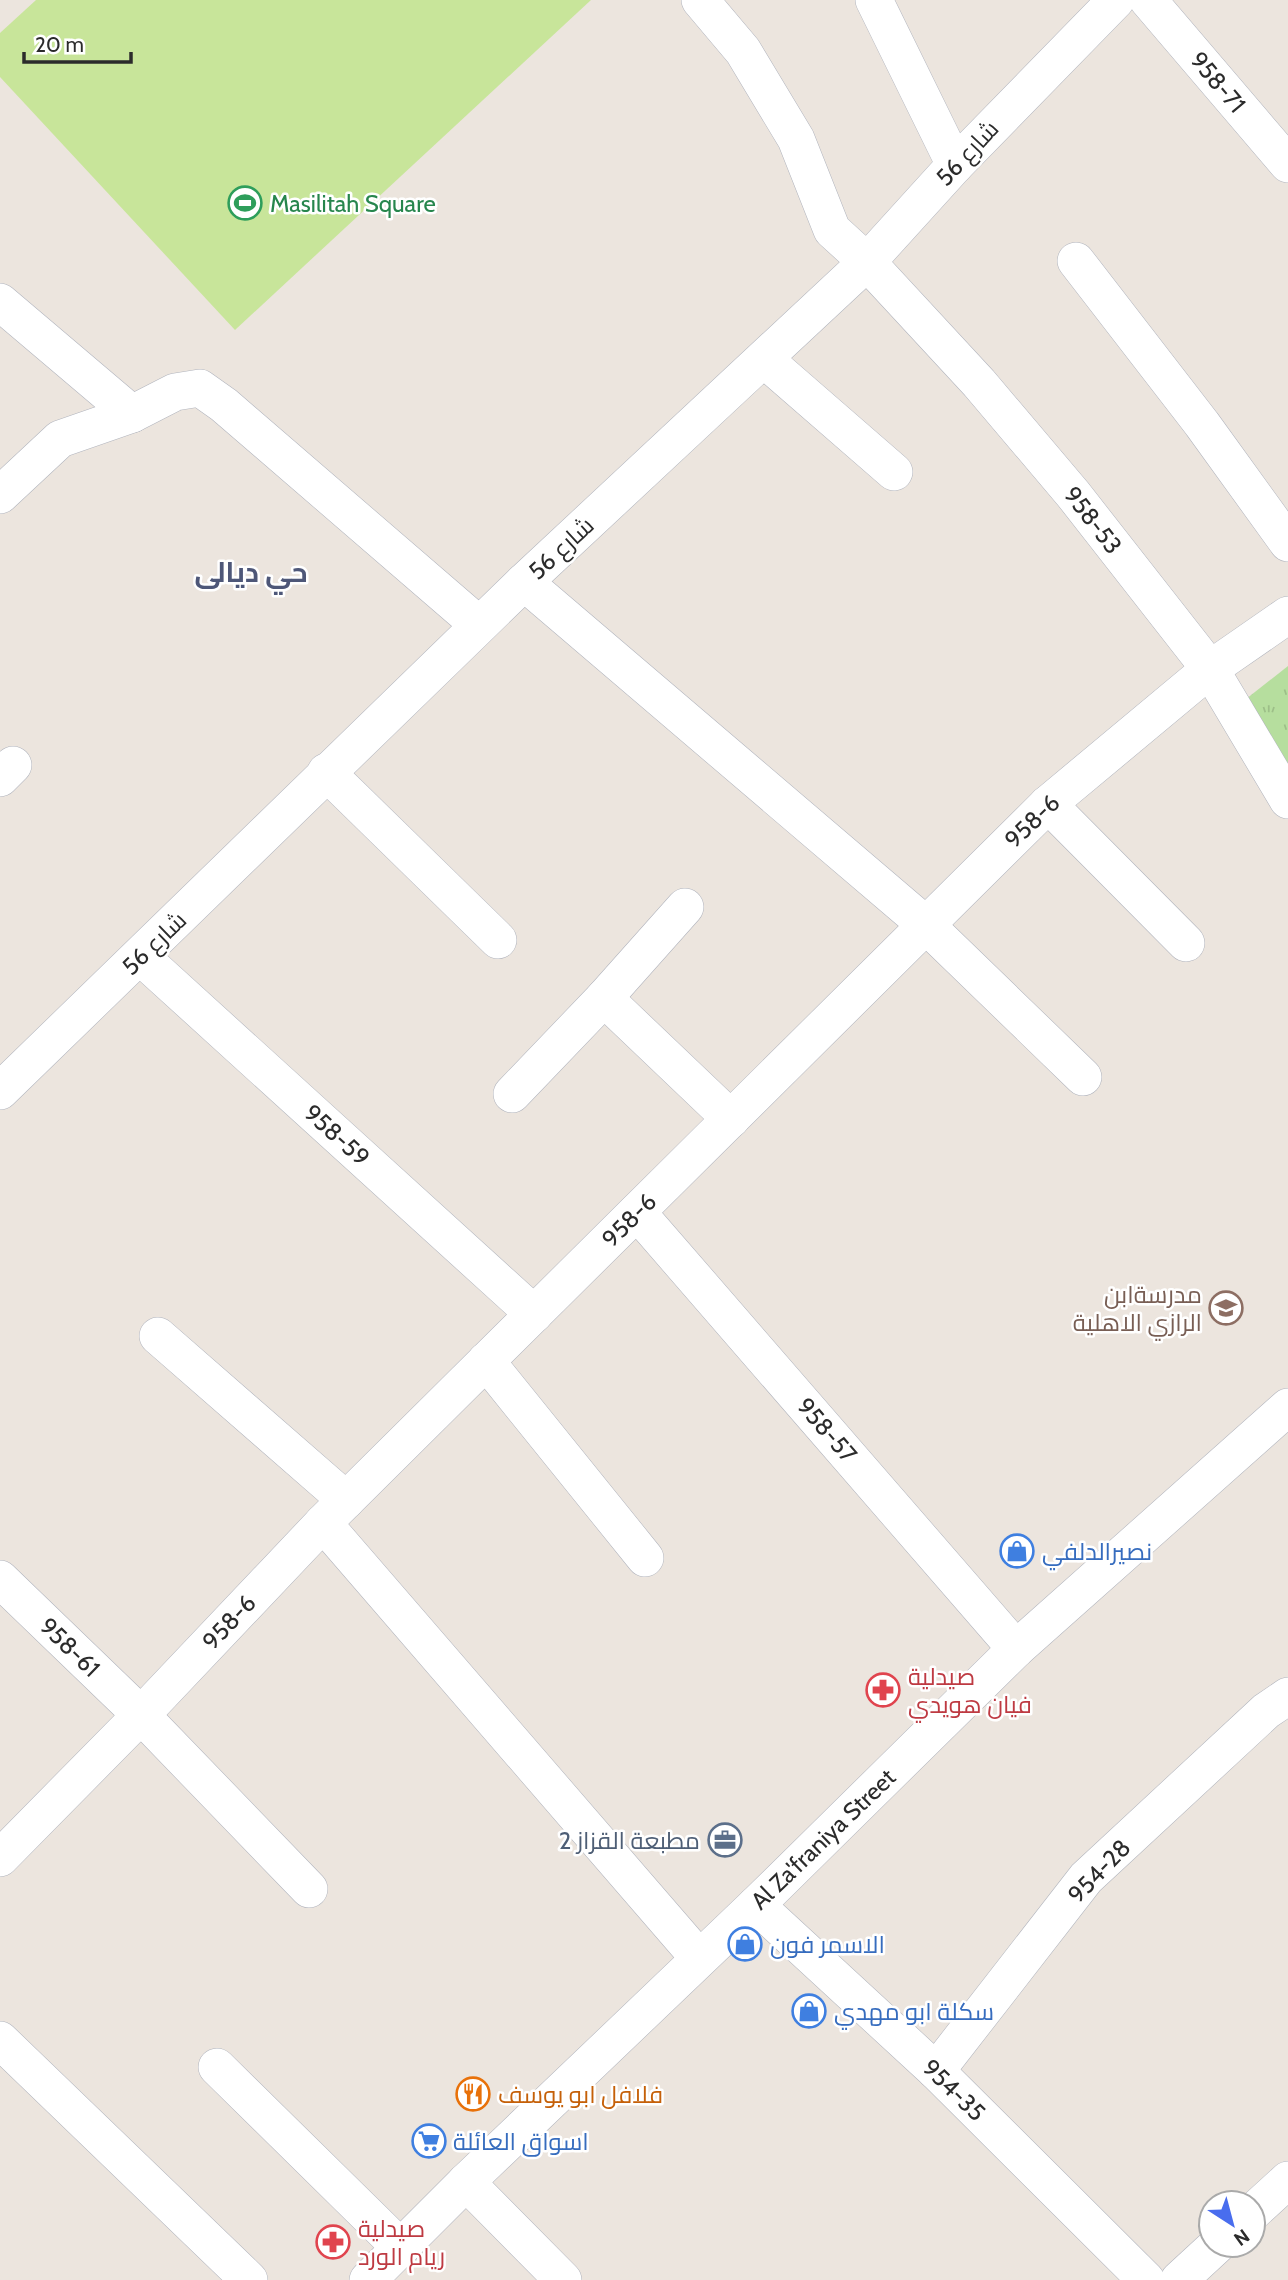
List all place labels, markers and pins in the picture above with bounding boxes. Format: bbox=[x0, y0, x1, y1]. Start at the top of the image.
sports icon: Masilitah Square bbox=[226, 184, 264, 222]
place label: Masilitah Square bbox=[270, 189, 436, 218]
place label: مدرسةابن الرازي الاهلية bbox=[1073, 1280, 1202, 1341]
school or university icon: مدرسةابن الرازي الاهلية bbox=[1207, 1289, 1245, 1327]
shop icon: نصيرالدلفي bbox=[998, 1532, 1036, 1570]
place label: نصيرالدلفي bbox=[1042, 1537, 1152, 1571]
place label: صيدلية فيان هويدي bbox=[908, 1662, 1032, 1723]
pharmacy icon: صيدلية فيان هويدي bbox=[864, 1671, 902, 1709]
office icon: مطبعة القزاز 2 bbox=[706, 1821, 744, 1859]
place label: مطبعة القزاز 2 bbox=[559, 1826, 700, 1855]
shop icon: الاسمر فون bbox=[726, 1925, 764, 1963]
place label: الاسمر فون bbox=[770, 1930, 885, 1959]
shop icon: سكلة ابو مهدي bbox=[790, 1992, 828, 2030]
place label: سكلة ابو مهدي bbox=[834, 1997, 994, 2030]
restaurant icon: فلافل ابو يوسف bbox=[454, 2075, 492, 2113]
place label: فلافل ابو يوسف bbox=[498, 2080, 663, 2109]
supermarket icon: اسواق العائلة bbox=[410, 2122, 448, 2160]
place label: اسواق العائلة bbox=[453, 2127, 589, 2157]
place label: صيدلية ريام الورد bbox=[358, 2214, 445, 2273]
pharmacy icon: صيدلية ريام الورد bbox=[314, 2223, 352, 2261]

